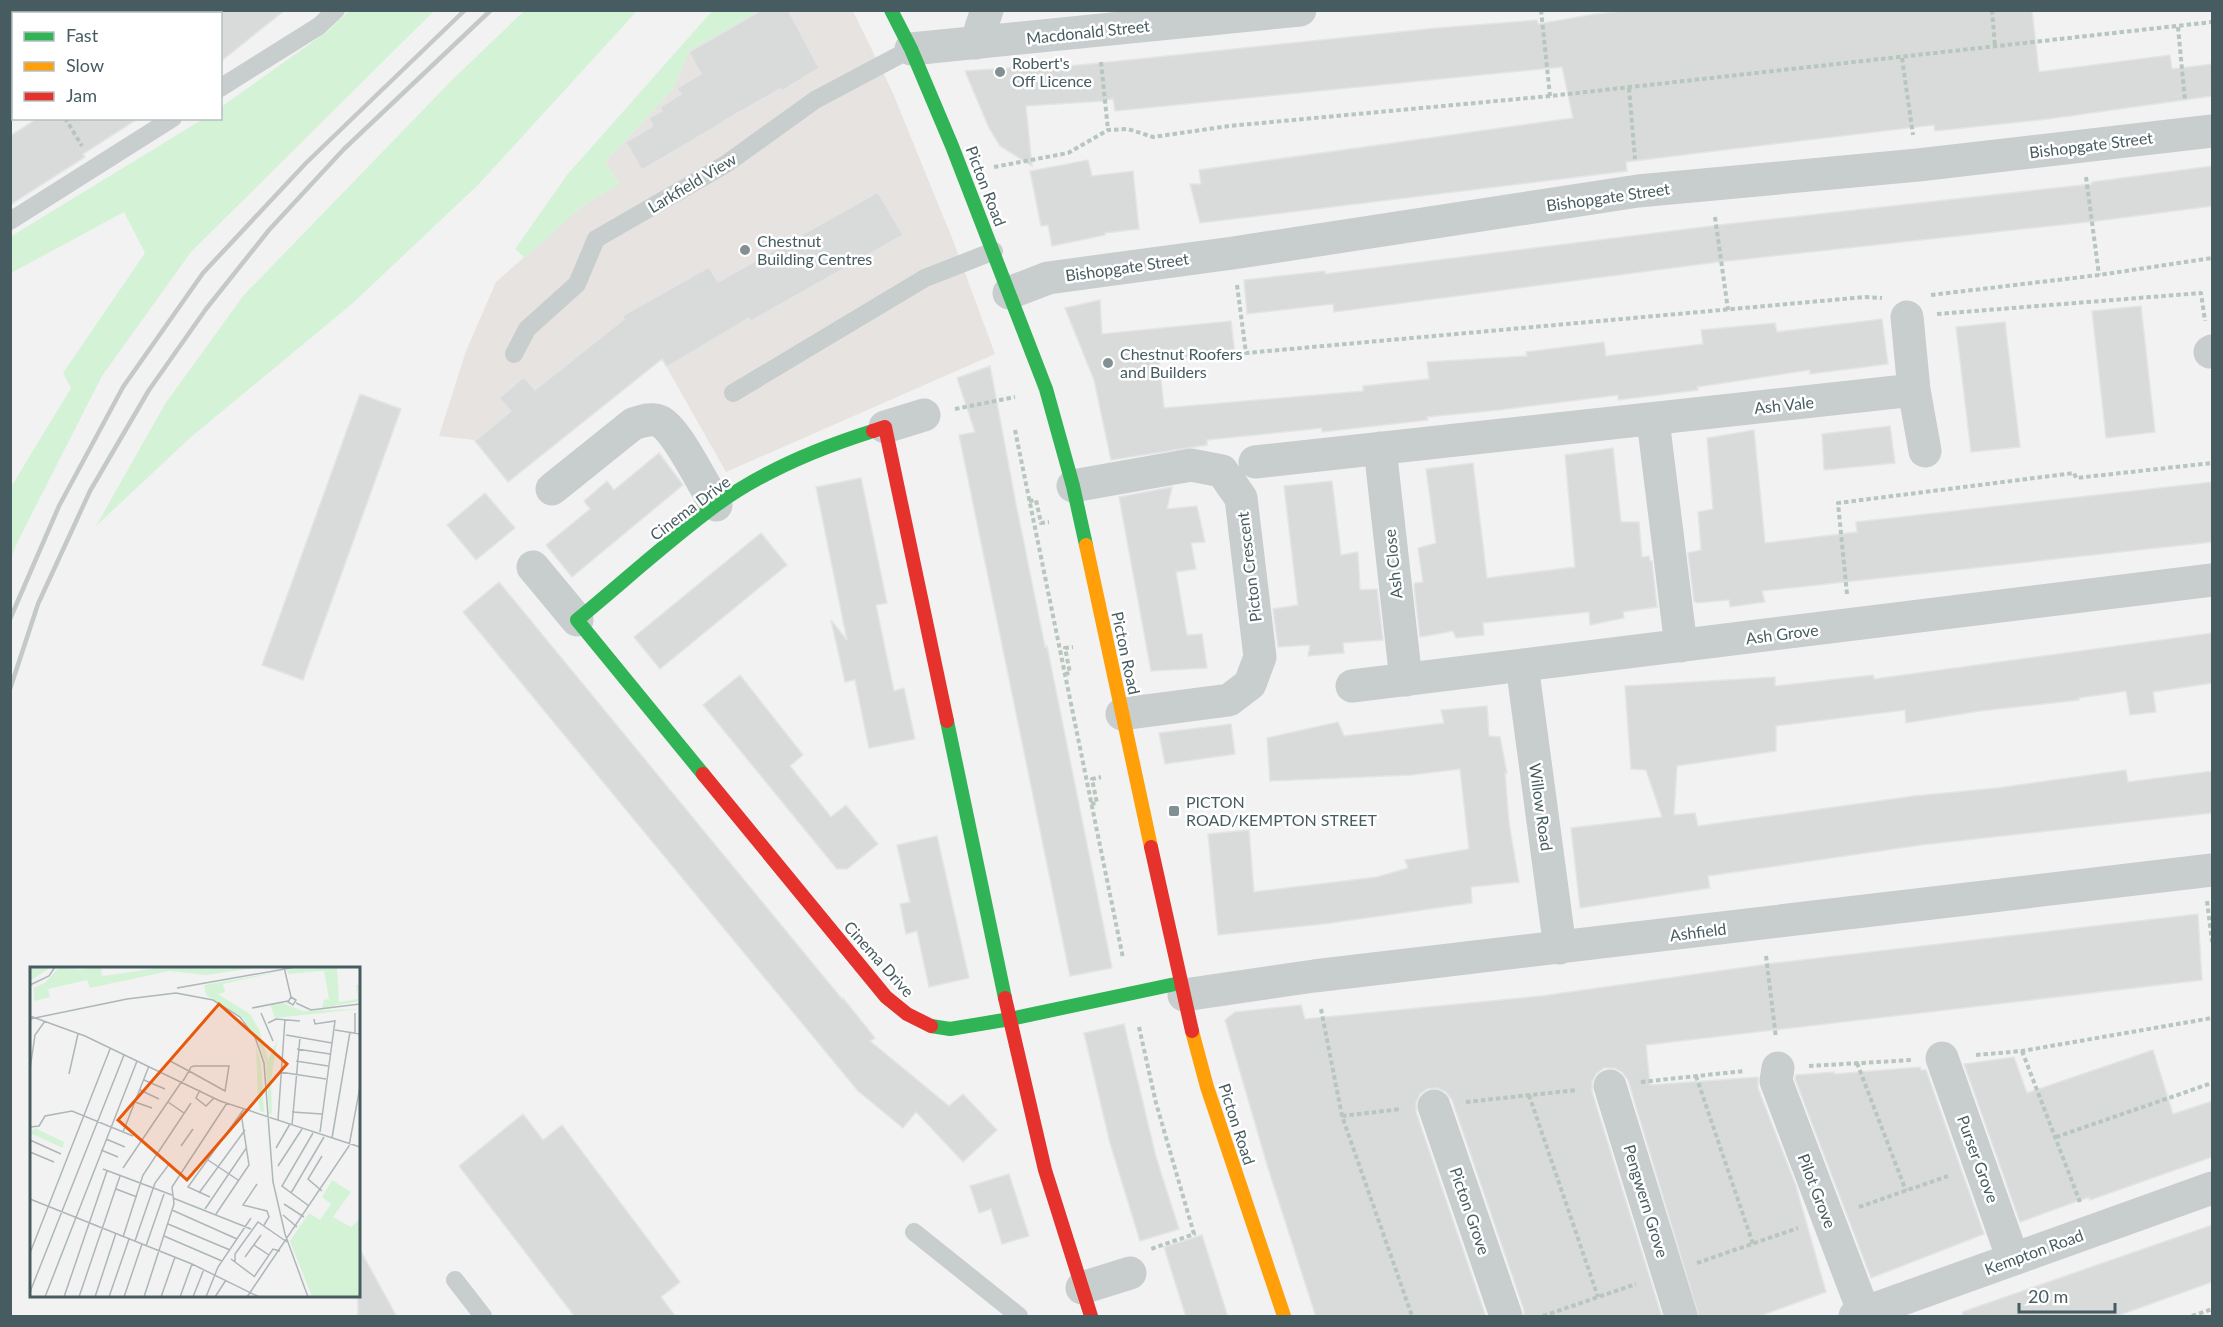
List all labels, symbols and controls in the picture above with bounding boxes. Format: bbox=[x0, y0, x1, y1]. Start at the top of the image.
legend bbox=[12, 12, 222, 120]
street label: Macdonald Street bbox=[1025, 16, 1151, 47]
text: Fast bbox=[66, 24, 99, 46]
place label: Robert's Off Licence bbox=[1012, 53, 1092, 90]
text: Slow bbox=[66, 54, 104, 76]
marker: Robert's Off Licence bbox=[993, 65, 1007, 79]
text: Jam bbox=[66, 84, 97, 106]
street label: Bishopgate Street bbox=[2028, 127, 2154, 162]
street label: Picton Road bbox=[962, 143, 1010, 229]
street label: Larkfield View bbox=[644, 149, 740, 216]
street label: Bishopgate Street bbox=[1545, 178, 1671, 215]
place label: Chestnut Building Centres bbox=[757, 231, 872, 268]
marker: Chestnut Building Centres bbox=[738, 243, 752, 257]
street label: Bishopgate Street bbox=[1064, 248, 1190, 285]
place label: Chestnut Roofers and Builders bbox=[1120, 344, 1242, 381]
marker: Chestnut Roofers and Builders bbox=[1101, 356, 1115, 370]
street label: Ash Vale bbox=[1753, 392, 1815, 417]
street label: Cinema Drive bbox=[646, 471, 733, 544]
street label: Picton Crescent bbox=[1232, 511, 1265, 623]
street label: Ash Close bbox=[1379, 528, 1406, 600]
street label: Picton Road bbox=[1108, 610, 1145, 696]
street label: Ash Grove bbox=[1744, 620, 1819, 647]
street label: Willow Road bbox=[1526, 762, 1557, 852]
place label: PICTON ROAD/KEMPTON STREET bbox=[1186, 792, 1377, 829]
marker: PICTON ROAD/KEMPTON STREET bbox=[1167, 804, 1181, 818]
street label: Cinema Drive bbox=[840, 917, 918, 1000]
street label: Ashfield bbox=[1669, 919, 1727, 944]
inset map bbox=[30, 967, 360, 1297]
street label: Picton Road bbox=[1215, 1081, 1260, 1167]
street label: Purser Grove bbox=[1954, 1113, 2003, 1205]
street label: Pengwern Grove bbox=[1620, 1142, 1673, 1260]
street label: Pilot Grove bbox=[1795, 1151, 1840, 1231]
street label: Picton Grove bbox=[1447, 1165, 1494, 1257]
street label: Kempton Road bbox=[1982, 1225, 2086, 1278]
scale bar bbox=[2019, 1276, 2115, 1314]
text: 20 m bbox=[2028, 1285, 2068, 1307]

